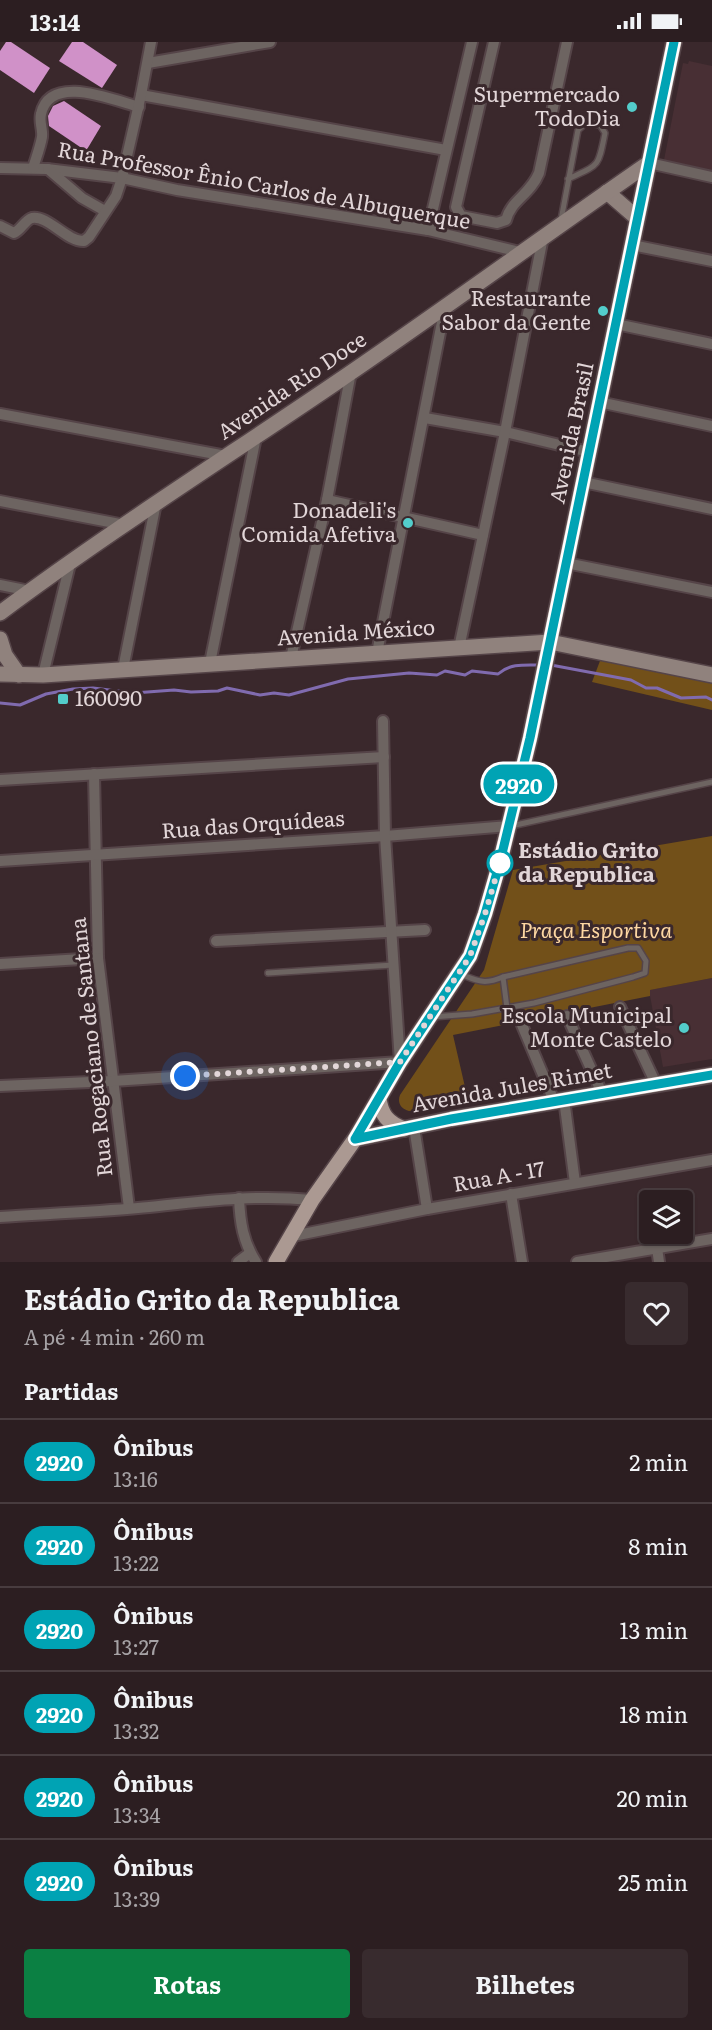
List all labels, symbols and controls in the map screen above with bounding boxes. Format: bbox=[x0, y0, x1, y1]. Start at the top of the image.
text: 13:14 bbox=[30, 5, 80, 38]
place label: Supermercado TodoDia bbox=[473, 77, 621, 132]
marker: Supermercado TodoDia bbox=[625, 100, 639, 114]
street label: Rua Professor Ênio Carlos de Albuquerque bbox=[56, 132, 473, 235]
place label: Restaurante Sabor da Gente bbox=[442, 281, 591, 336]
marker: Restaurante Sabor da Gente bbox=[596, 304, 610, 318]
street label: Avenida Rio Doce bbox=[210, 322, 371, 445]
street label: Avenida Brasil bbox=[539, 359, 600, 506]
place label: Donadeli's Comida Afetiva bbox=[241, 493, 397, 548]
marker: Donadeli's Comida Afetiva bbox=[401, 516, 415, 530]
street label: Avenida México bbox=[276, 610, 436, 651]
place label: 160090 bbox=[75, 681, 142, 712]
marker: 160090 bbox=[56, 692, 70, 706]
line badge: 2920 bbox=[477, 764, 561, 804]
text: 2920 bbox=[495, 769, 543, 800]
street label: Rua das Orquídeas bbox=[160, 801, 345, 844]
place label: Estádio Grito da Republica bbox=[518, 833, 659, 888]
marker: Estádio Grito da Republica bbox=[487, 850, 513, 876]
park label: Praça Esportiva bbox=[520, 913, 672, 944]
street label: Rua Rogaciano de Santana bbox=[60, 915, 119, 1178]
place label: Escola Municipal Monte Castelo bbox=[501, 998, 672, 1053]
marker: Escola Municipal Monte Castelo bbox=[677, 1021, 691, 1035]
street label: Avenida Jules Rimet bbox=[409, 1053, 614, 1118]
your location bbox=[170, 1061, 200, 1091]
street label: Rua A - 17 bbox=[450, 1151, 547, 1198]
map controls bbox=[639, 1190, 693, 1244]
button: layers bbox=[639, 1190, 693, 1244]
text: Estádio Grito da Republica bbox=[24, 1277, 400, 1319]
button: heart bbox=[625, 1282, 688, 1345]
text: A pé · 4 min · 260 m bbox=[24, 1321, 205, 1351]
text: Partidas bbox=[24, 1374, 118, 1407]
text: Ônibus bbox=[113, 1430, 193, 1463]
text: 2 min bbox=[629, 1445, 688, 1478]
text: 2920 bbox=[36, 1446, 83, 1477]
text: 13:16 bbox=[113, 1463, 158, 1493]
text: Ônibus bbox=[113, 1514, 193, 1547]
text: 8 min bbox=[628, 1529, 688, 1562]
text: 2920 bbox=[36, 1530, 83, 1561]
text: 13:22 bbox=[113, 1547, 159, 1577]
text: Ônibus bbox=[113, 1598, 193, 1631]
text: 13 min bbox=[619, 1613, 688, 1646]
text: 2920 bbox=[36, 1614, 83, 1645]
text: 13:27 bbox=[113, 1631, 159, 1661]
text: Ônibus bbox=[113, 1682, 193, 1715]
text: 18 min bbox=[619, 1697, 688, 1730]
text: 2920 bbox=[36, 1698, 83, 1729]
text: 13:32 bbox=[113, 1715, 159, 1745]
text: Ônibus bbox=[113, 1766, 193, 1799]
text: 20 min bbox=[616, 1781, 688, 1814]
text: 2920 bbox=[36, 1782, 83, 1813]
text: 13:34 bbox=[113, 1799, 160, 1829]
text: Ônibus bbox=[113, 1850, 193, 1883]
text: 25 min bbox=[618, 1865, 688, 1898]
text: 2920 bbox=[36, 1866, 83, 1897]
text: 13:39 bbox=[113, 1883, 160, 1913]
button: Rotas bbox=[24, 1949, 350, 2018]
button: Bilhetes bbox=[362, 1949, 688, 2018]

